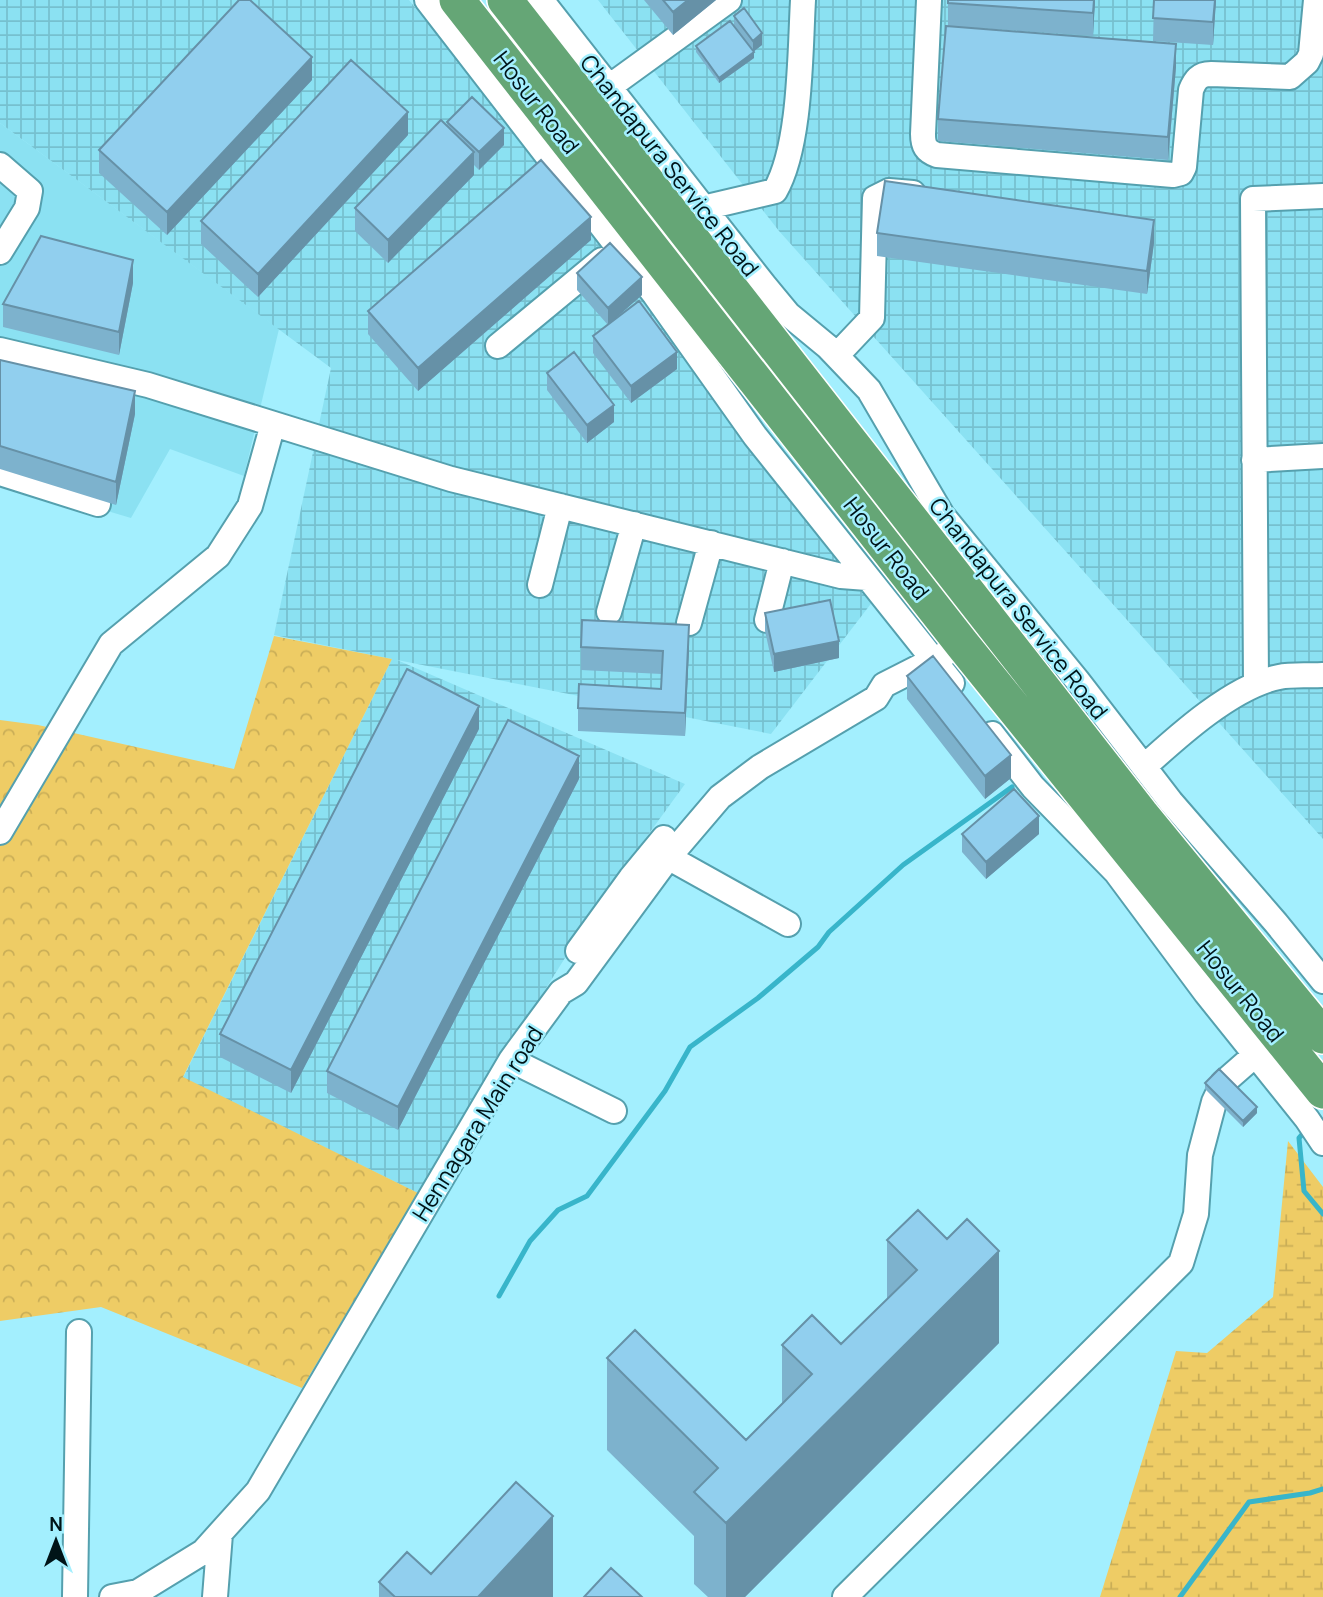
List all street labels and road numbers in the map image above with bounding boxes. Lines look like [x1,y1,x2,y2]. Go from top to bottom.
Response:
street label: Hosur Road [487,44,587,160]
street label: Chandapura Service Road [573,47,767,283]
street label: Hosur Road [837,490,937,606]
street label: Chandapura Service Road [922,490,1116,726]
street label: Hosur Road [1190,933,1292,1049]
street label: Hennagara Main road [404,1019,550,1227]

